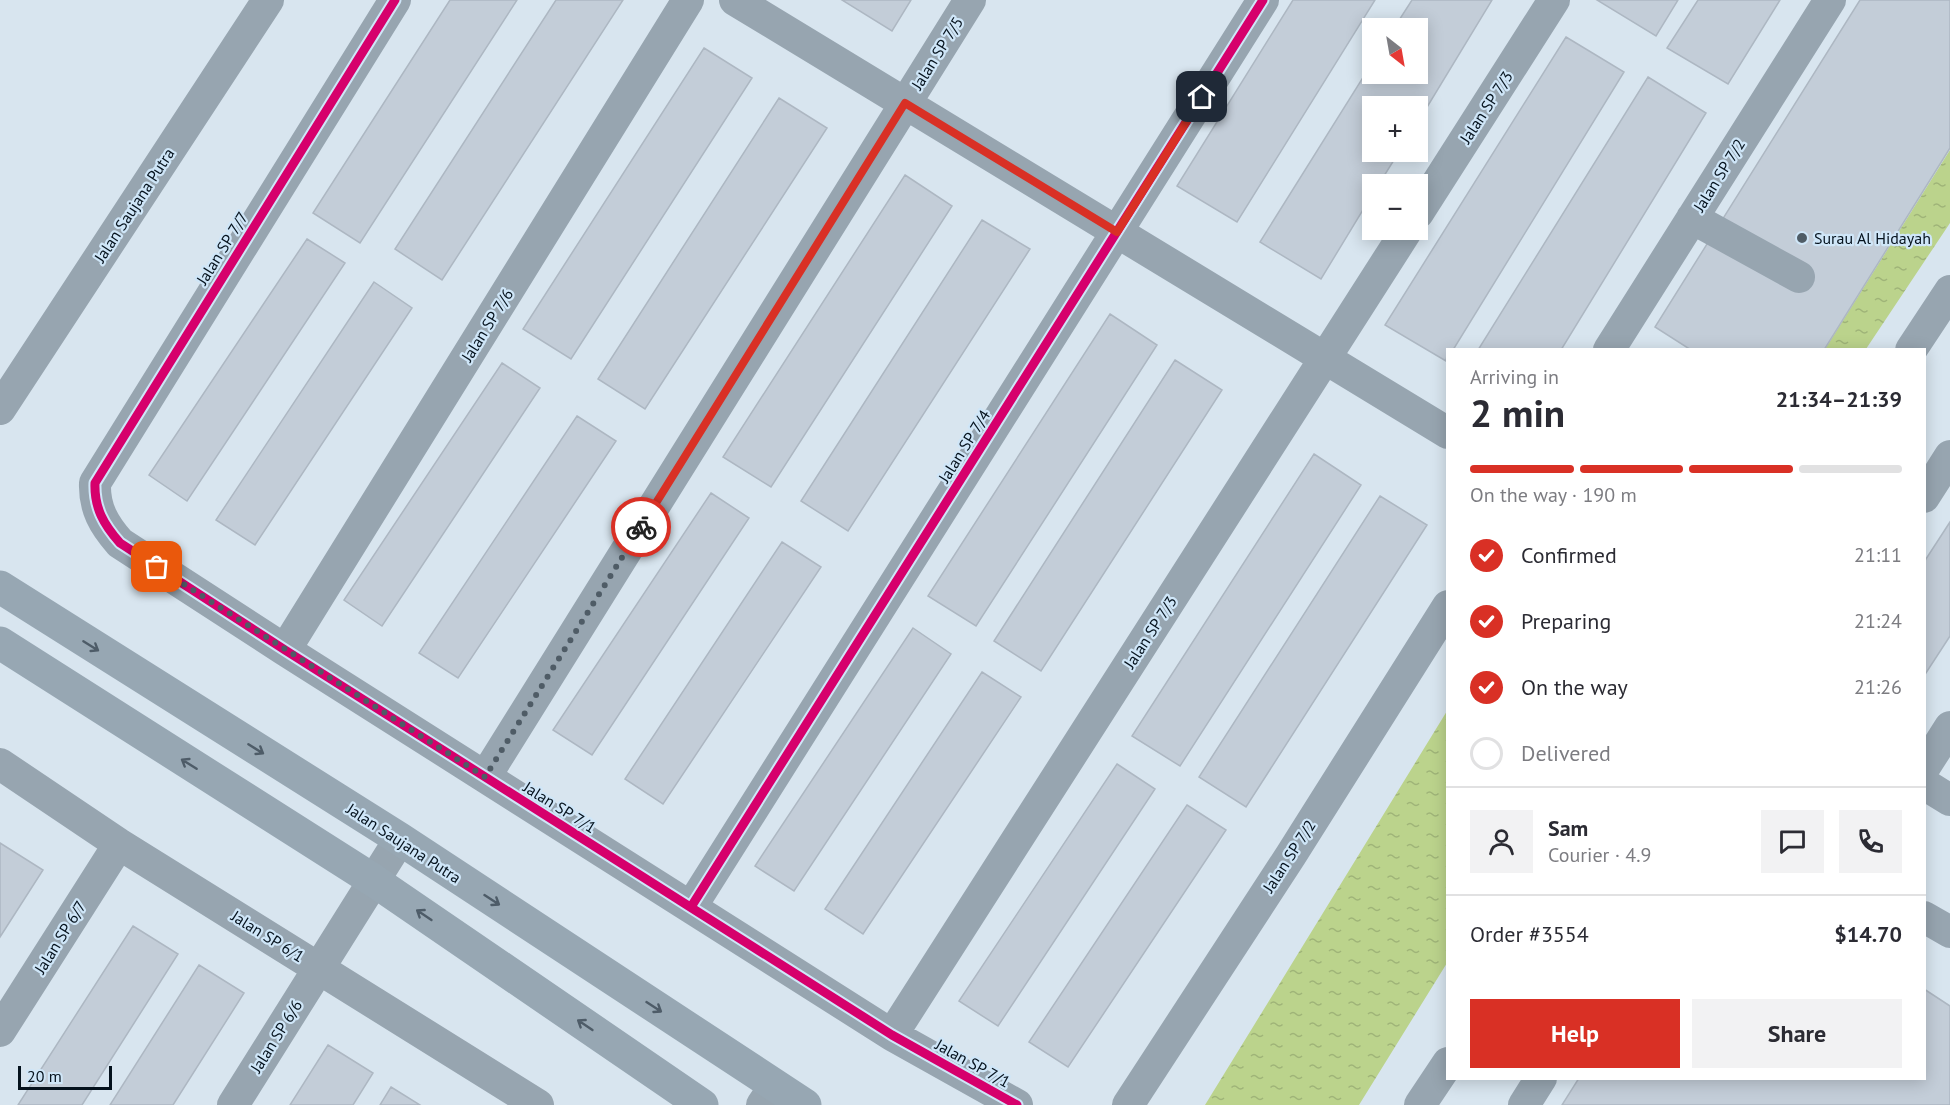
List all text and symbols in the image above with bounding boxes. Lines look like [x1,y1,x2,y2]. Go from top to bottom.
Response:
street label: Jalan SP 7/5 [906,13,967,94]
north arrow [1362,18,1428,84]
map controls [1362,18,1428,240]
street label: Jalan SP 7/3 [1455,67,1517,148]
pin [1176,71,1227,122]
icon: home [1185,80,1218,113]
button: + [1362,96,1428,162]
street label: Jalan SP 7/2 [1688,135,1749,216]
street label: Jalan Saujana Putra [89,144,178,267]
button: − [1362,174,1428,240]
street label: Jalan SP 7/7 [191,208,252,289]
place label: Surau Al Hidayah [1814,228,1931,248]
marker: Surau Al Hidayah [1795,231,1809,245]
street label: Jalan SP 7/6 [456,285,517,366]
text: Arriving in [1470,364,1559,390]
text: 21:34–21:39 [1776,385,1902,413]
text: 2 min [1470,387,1565,438]
street label: Jalan SP 7/4 [933,406,994,487]
text: On the way · 190 m [1470,482,1637,508]
courier [611,497,671,557]
icon: bike [625,511,658,544]
icon: check [1470,539,1503,572]
pin [131,541,182,592]
text: Confirmed [1521,541,1617,569]
text: 21:11 [1854,542,1902,568]
icon: bag [140,550,173,583]
street label: Jalan SP 7/3 [1119,592,1181,673]
icon: check [1470,605,1503,638]
text: Preparing [1521,607,1611,635]
text: 21:24 [1854,608,1902,634]
one-way arrow [82,641,99,653]
icon: check [1470,671,1503,704]
text: On the way [1521,673,1628,701]
text: 21:26 [1854,674,1902,700]
text: Delivered [1521,739,1611,767]
one-way arrow [247,744,264,756]
one-way arrow [181,757,198,769]
street label: Jalan SP 7/1 [519,776,600,837]
street label: Jalan Saujana Putra [342,798,465,887]
button: person [1470,810,1533,873]
button: chat [1761,810,1824,873]
button: phone [1839,810,1902,873]
text: Sam [1548,814,1588,842]
street label: Jalan SP 7/2 [1258,816,1320,897]
text: Courier · 4.9 [1548,842,1651,868]
one-way arrow [483,893,500,906]
street label: Jalan SP 6/7 [29,897,90,978]
street label: Jalan SP 6/1 [227,905,308,966]
one-way arrow [416,909,432,921]
text: Order #3554 [1470,920,1589,948]
text: $14.70 [1834,920,1902,948]
street label: Jalan SP 6/6 [245,996,306,1077]
button: Help [1470,999,1680,1068]
button: Share [1692,999,1902,1068]
one-way arrow [646,1001,662,1013]
one-way arrow [577,1019,593,1031]
street label: Jalan SP 7/1 [931,1034,1014,1092]
scale bar [18,1063,112,1090]
text: 20 m [27,1066,62,1086]

